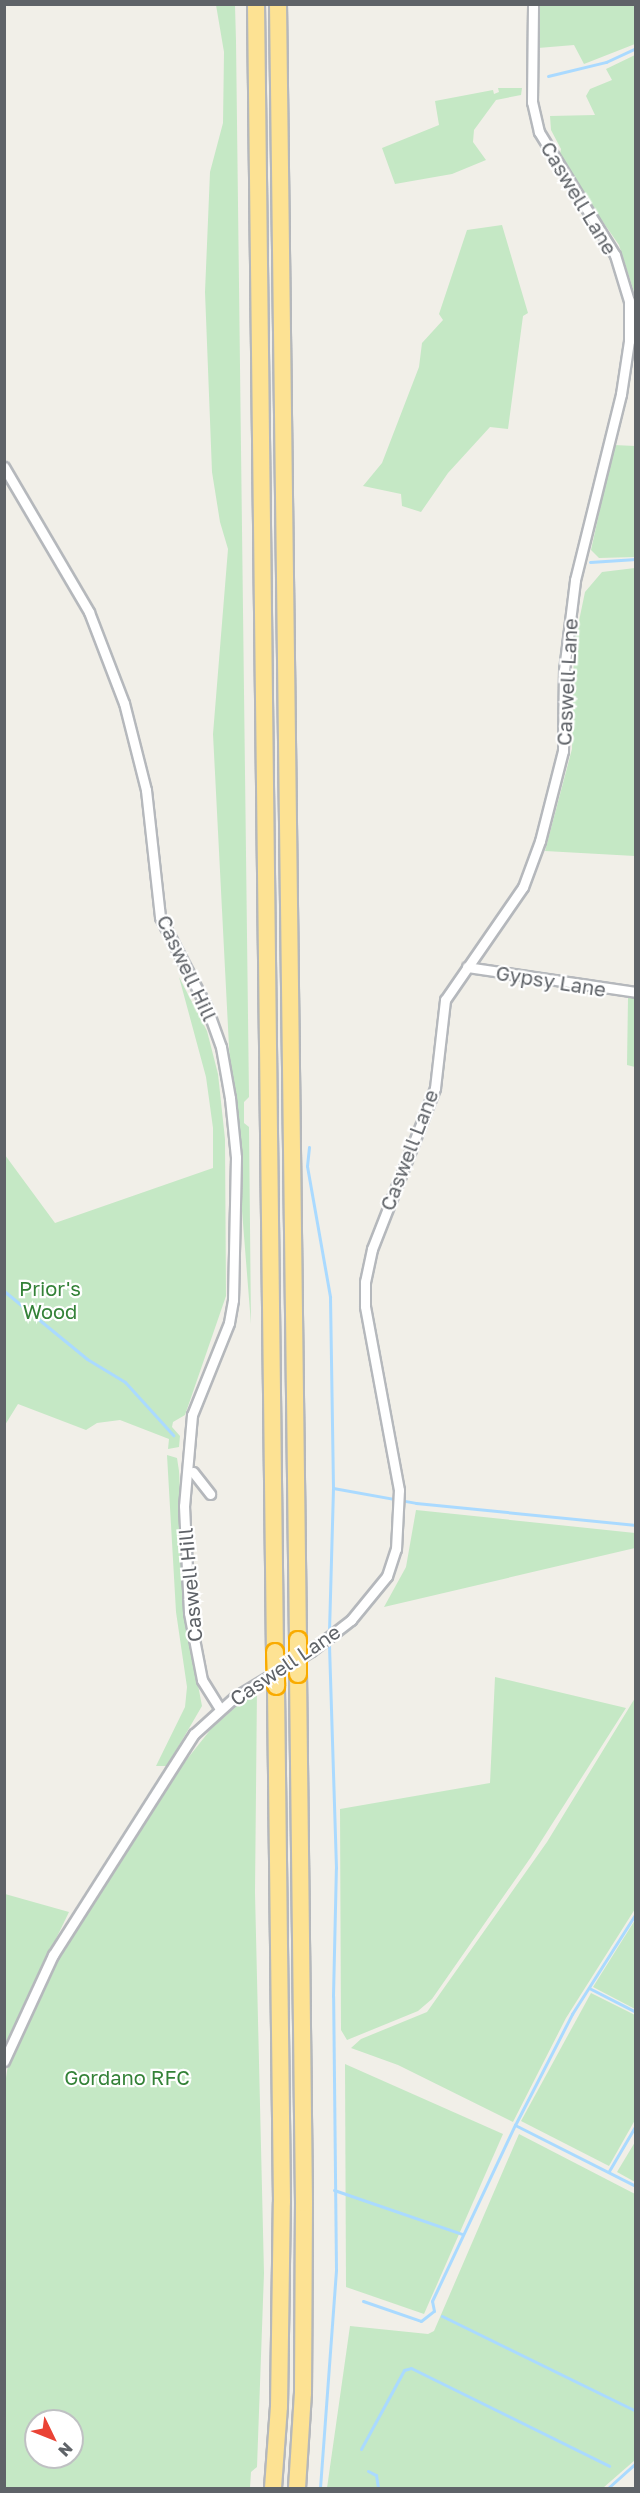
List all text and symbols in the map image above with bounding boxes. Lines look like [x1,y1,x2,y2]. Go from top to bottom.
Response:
street label: Caswell Lane [536,137,622,259]
street label: Caswell Lane [552,618,582,746]
street label: Caswell Hill [152,911,222,1025]
street label: Gypsy Lane [494,960,608,1002]
street label: Caswell Lane [375,1086,443,1214]
park label: Prior's Wood [19,1276,81,1323]
street label: Caswell Hill [173,1527,207,1643]
street label: Caswell Lane [225,1619,345,1711]
park label: Gordano RFC [64,2065,190,2089]
north arrow [24,2409,84,2469]
text: N [54,2439,77,2461]

